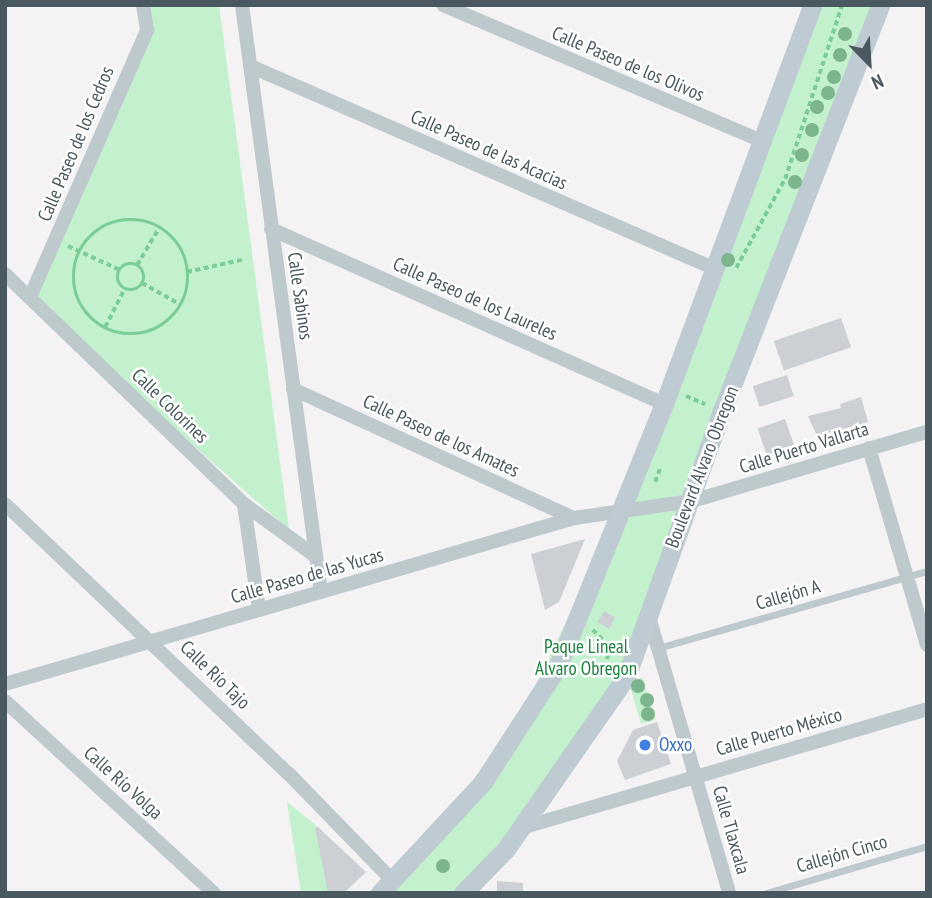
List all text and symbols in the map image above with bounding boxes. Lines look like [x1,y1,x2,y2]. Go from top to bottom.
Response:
street label: Calle Paseo de los Olivos [549,22,707,106]
north arrow [834,28,904,98]
street label: Calle Paseo de los Cedros [33,63,119,225]
text: N [868,69,887,95]
street label: Calle Paseo de las Acacias [407,105,571,195]
street label: Calle Sabinos [283,251,317,341]
street label: Calle Paseo de los Laureles [389,253,561,345]
street label: Calle Colorines [127,364,213,448]
street label: Boulevard Alvaro Obregon [661,383,743,551]
street label: Calle Paseo de los Amates [359,390,523,482]
street label: Calle Puerto Vallarta [736,417,872,479]
street label: Calle Paseo de las Yucas [228,543,386,609]
street label: Callejón A [753,575,823,615]
street label: Calle Río Tajo [175,636,255,714]
park label: Paque Lineal Alvaro Obregon [535,636,637,680]
street label: Calle Puerto México [713,703,845,761]
place label: Oxxo [659,734,692,756]
marker: Oxxo [637,737,653,753]
street label: Calle Río Volga [79,742,167,824]
street label: Calle Tlaxcala [707,783,755,877]
street label: Callejón Cinco [794,830,890,878]

